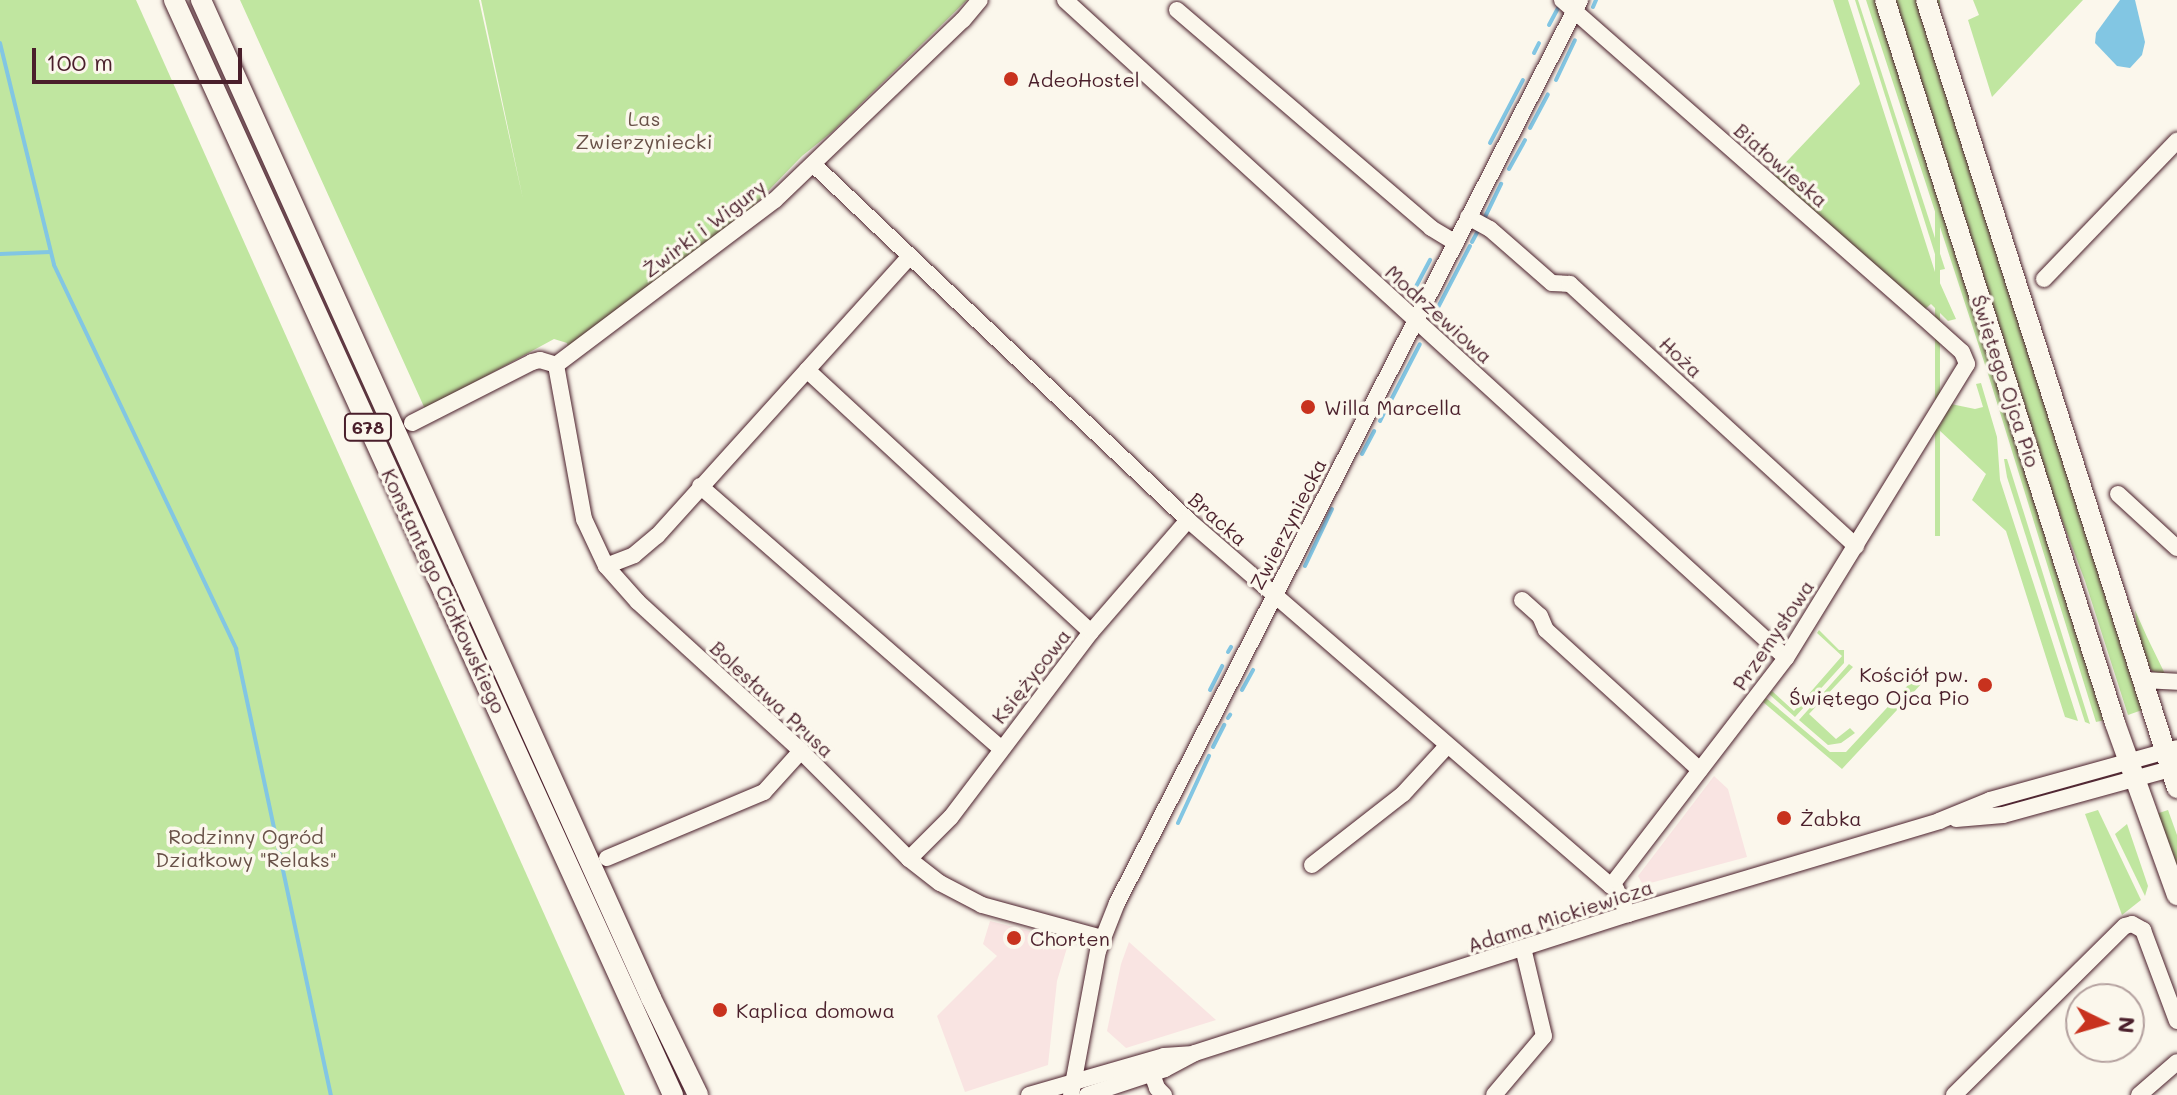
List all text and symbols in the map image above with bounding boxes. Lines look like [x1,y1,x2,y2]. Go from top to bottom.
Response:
scale bar [36,32,246,82]
text: 100 m [46,46,113,77]
place label: AdeoHostel [1027,67,1140,91]
marker: AdeoHostel [1002,70,1020,88]
park label: Las Zwierzyniecki [575,107,713,154]
street label: Białowieska [1729,118,1833,212]
street label: Żwirki i Wigury [638,174,770,282]
street label: Modrzewiowa [1381,260,1497,368]
street label: Świętego Ojca Pio [1967,292,2045,470]
street label: Hoża [1655,331,1707,383]
place label: Willa Marcella [1324,395,1462,419]
marker: Willa Marcella [1299,398,1317,416]
road number: 678 [342,413,394,441]
street label: Zwierzyniecka [1245,455,1331,593]
street label: Konstantego Ciołkowskiego [377,465,511,717]
street label: Bracka [1184,487,1252,551]
street label: Przemysłowa [1727,575,1819,695]
street label: Księżycowa [987,624,1075,728]
street label: Bolesława Prusa [705,636,839,762]
place label: Kościół pw. Świętego Ojca Pio [1789,662,1969,709]
marker: Kościół pw. Świętego Ojca Pio [1976,676,1994,694]
place label: Żabka [1800,806,1862,830]
marker: Żabka [1775,809,1793,827]
park label: Rodzinny Ogród Działkowy "Relaks" [155,825,337,872]
street label: Adama Mickiewicza [1464,875,1656,957]
place label: Chorten [1030,926,1110,950]
marker: Chorten [1005,929,1023,947]
north arrow [2065,983,2145,1063]
place label: Kaplica domowa [736,998,895,1022]
marker: Kaplica domowa [711,1001,729,1019]
text: N [2112,1015,2143,1035]

